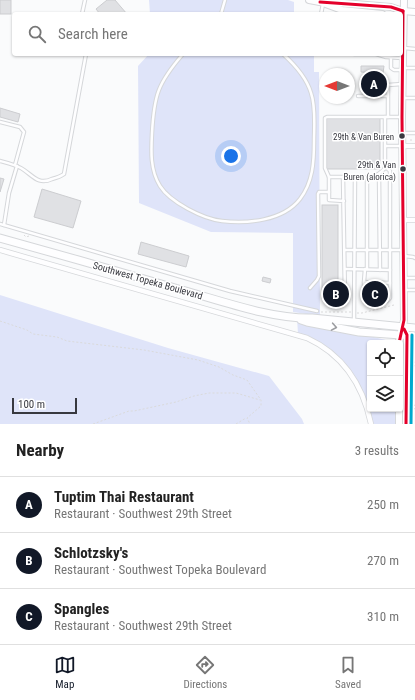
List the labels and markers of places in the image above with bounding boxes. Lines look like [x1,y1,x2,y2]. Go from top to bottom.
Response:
pin: A [361,69,387,99]
marker: 29th & Van Buren [397,131,407,141]
place label: 29th & Van Buren [333,132,394,142]
place label: 29th & Van Buren (alorica) [344,160,396,183]
marker: 29th & Van Buren (alorica) [398,164,408,174]
pin: B [323,279,349,309]
pin: C [362,279,388,309]

